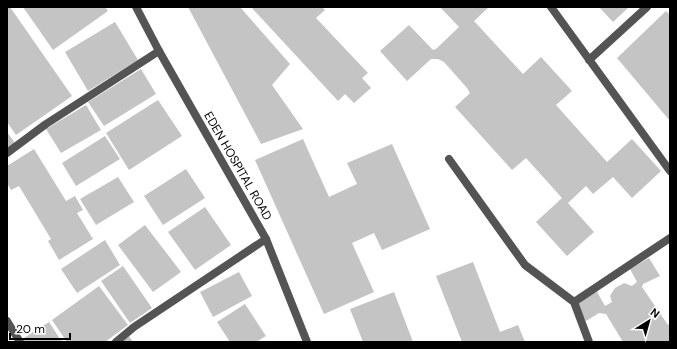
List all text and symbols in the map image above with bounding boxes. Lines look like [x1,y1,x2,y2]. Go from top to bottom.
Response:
street label: EDEN HOSPITAL ROAD [200,109,276,223]
north arrow [629,301,669,341]
text: N [648,305,662,321]
scale bar [10,315,70,341]
text: 20 m [16,321,45,337]

